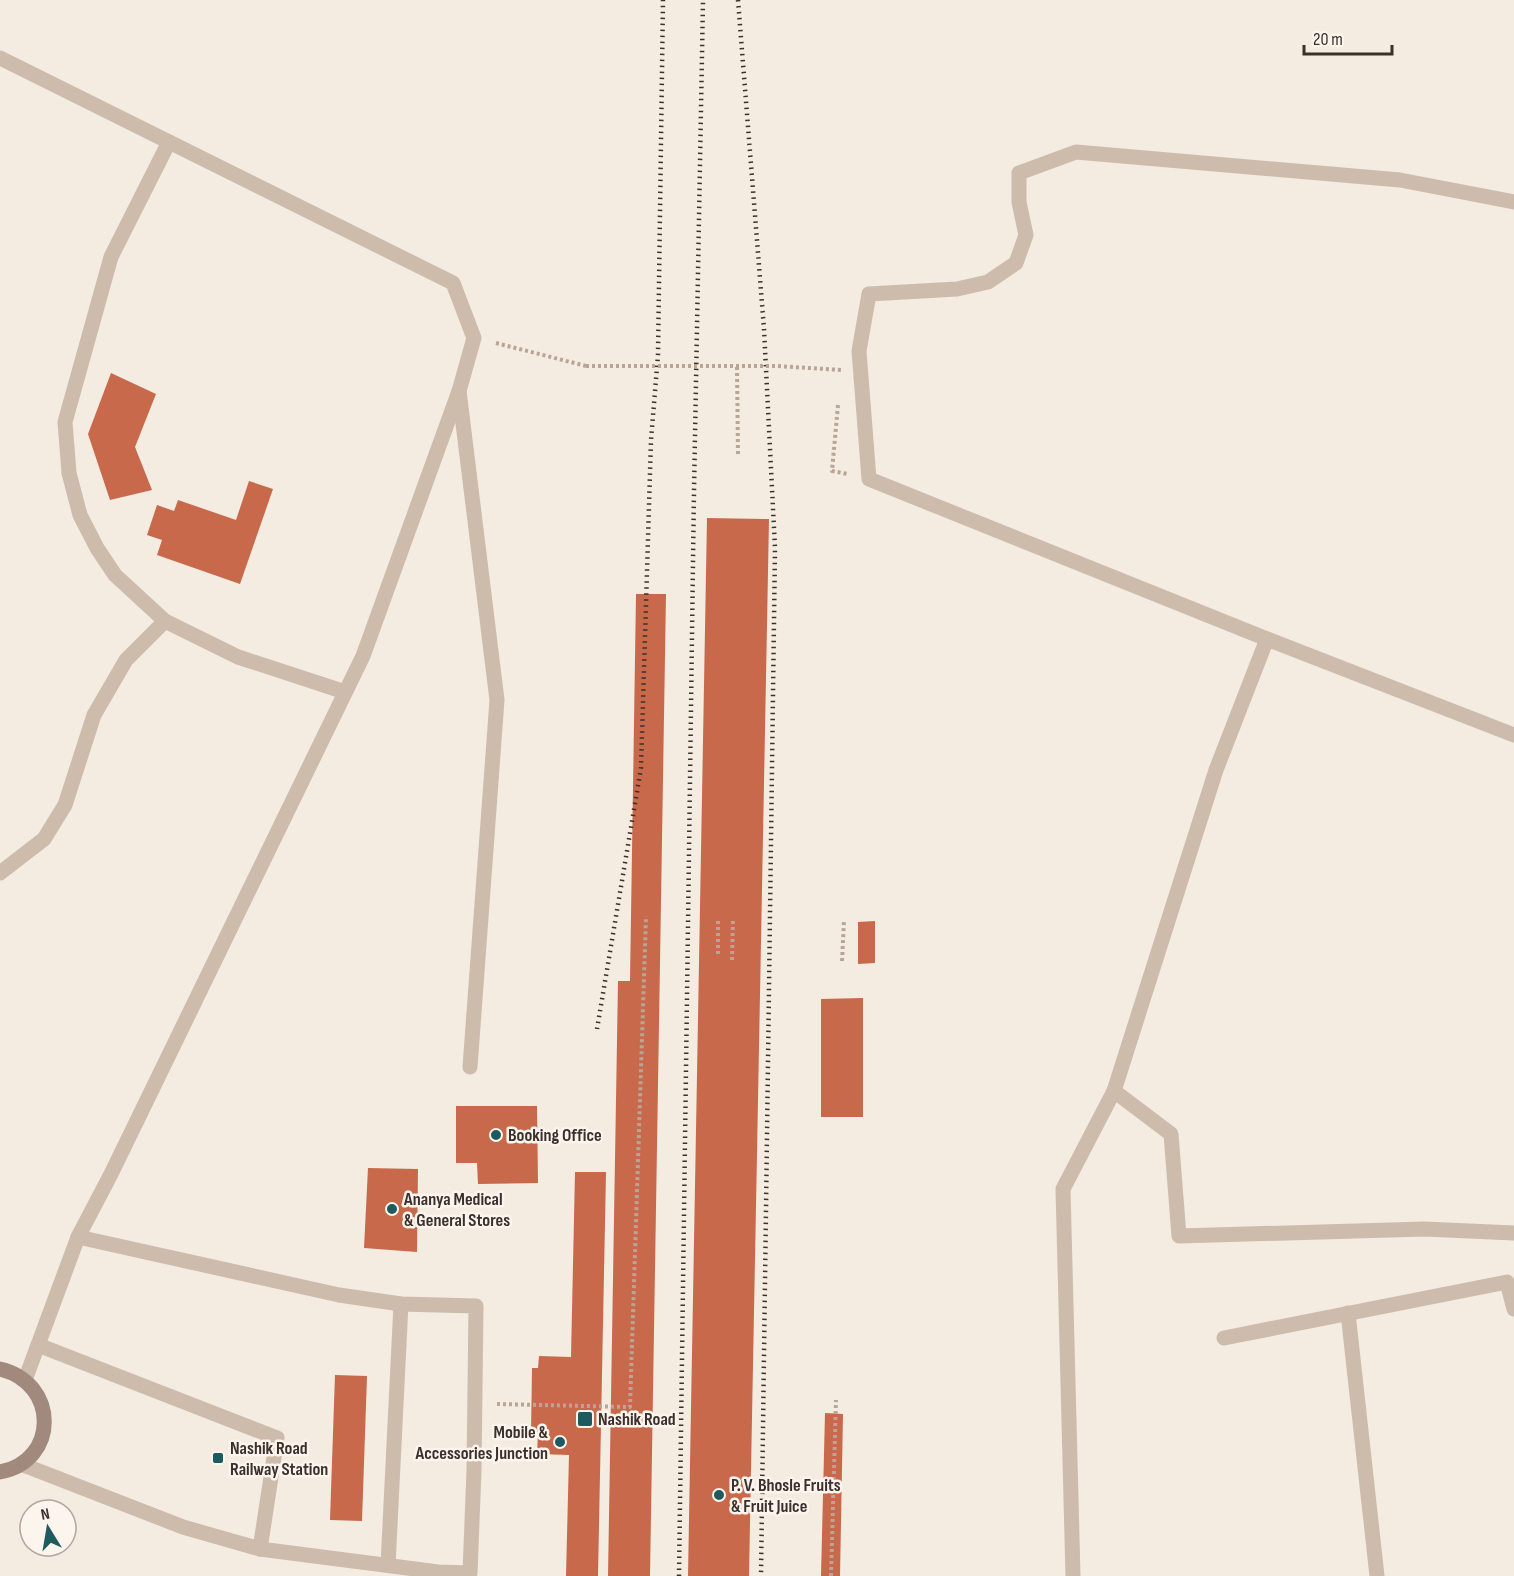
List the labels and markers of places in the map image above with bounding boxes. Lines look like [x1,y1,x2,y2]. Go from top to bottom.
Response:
place label: Booking Office [508,1125,602,1146]
marker: Booking Office [489,1128,503,1142]
place label: Ananya Medical & General Stores [403,1189,510,1231]
marker: Ananya Medical & General Stores [385,1202,399,1216]
place label: Nashik Road [598,1409,676,1430]
marker: Nashik Road [576,1410,594,1428]
place label: Mobile & Accessories Junction [414,1422,548,1464]
marker: Mobile & Accessories Junction [553,1435,567,1449]
place label: Nashik Road Railway Station [230,1438,328,1480]
marker: Nashik Road Railway Station [211,1451,225,1465]
place label: P. V. Bhosle Fruits & Fruit Juice [731,1475,841,1517]
marker: P. V. Bhosle Fruits & Fruit Juice [712,1488,726,1502]

